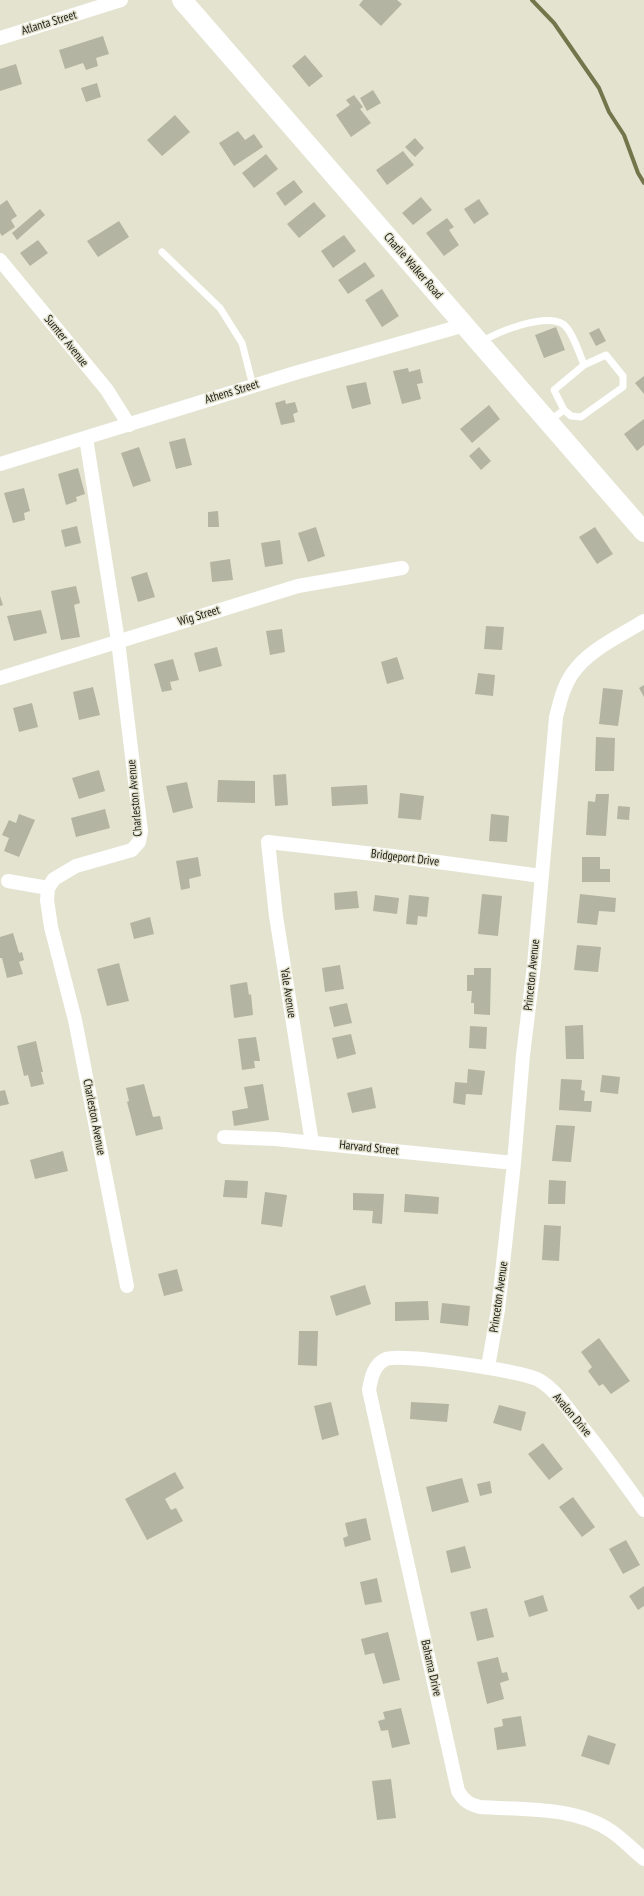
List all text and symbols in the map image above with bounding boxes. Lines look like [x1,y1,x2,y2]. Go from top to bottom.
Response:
street label: Atlanta Street [20,8,78,38]
street label: Charlie Walker Road [380,230,446,302]
street label: Sumter Avenue [41,312,91,370]
street label: Athens Street [203,377,261,407]
street label: Wig Street [176,603,222,629]
street label: Charleston Avenue [124,759,146,837]
street label: Bridgeport Drive [370,847,440,869]
street label: Princeton Avenue [521,939,543,1011]
street label: Yale Avenue [277,967,299,1019]
street label: Charleston Avenue [80,1078,108,1156]
street label: Harvard Street [338,1138,400,1158]
street label: Princeton Avenue [487,1260,511,1334]
street label: Avalon Drive [550,1390,594,1440]
street label: Bahama Drive [418,1638,444,1698]

